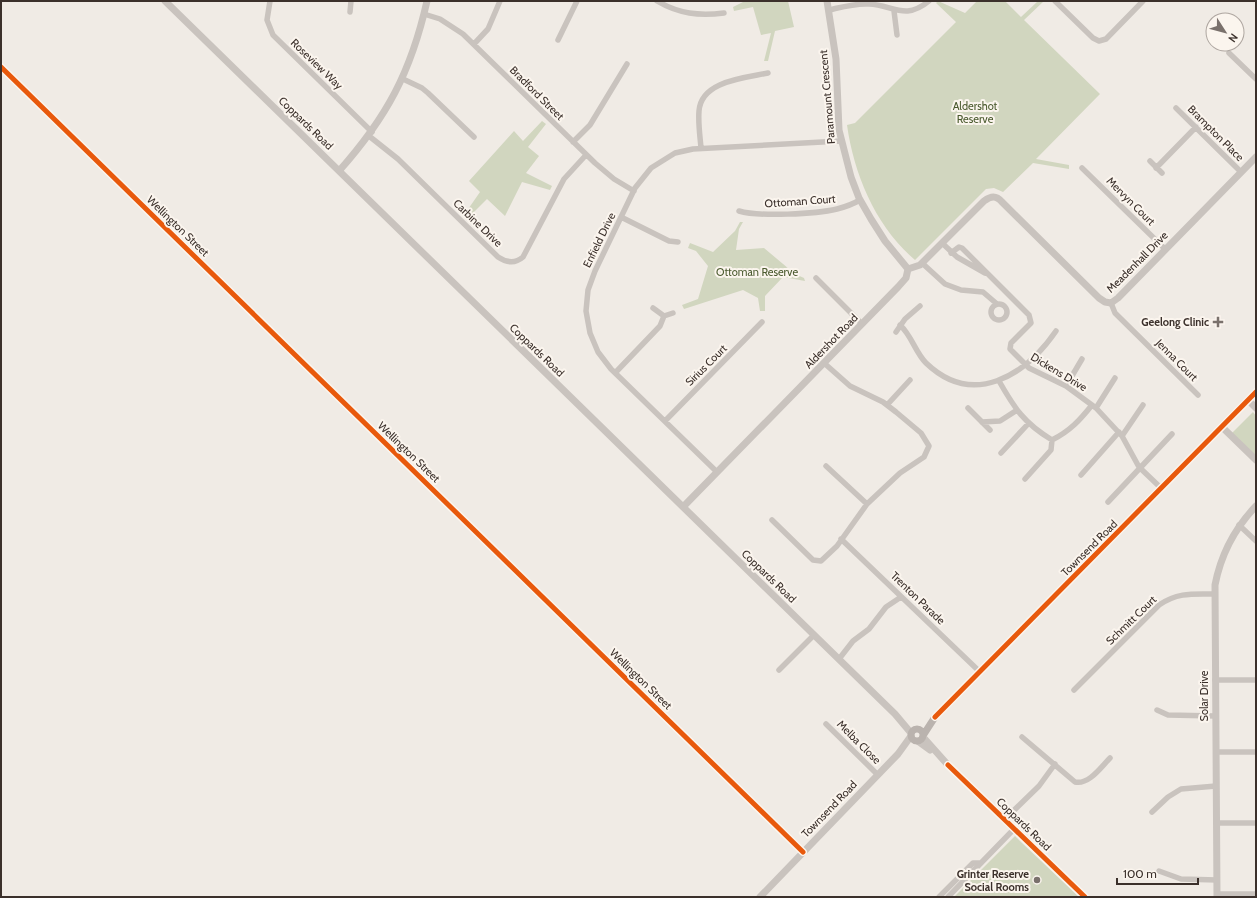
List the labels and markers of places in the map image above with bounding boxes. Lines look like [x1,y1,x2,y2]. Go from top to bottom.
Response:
place label: Geelong Clinic [1141,315,1209,329]
marker: Geelong Clinic [1212,316,1224,328]
place label: Grinter Reserve Social Rooms [957,867,1029,894]
marker: Grinter Reserve Social Rooms [1032,875,1042,885]

